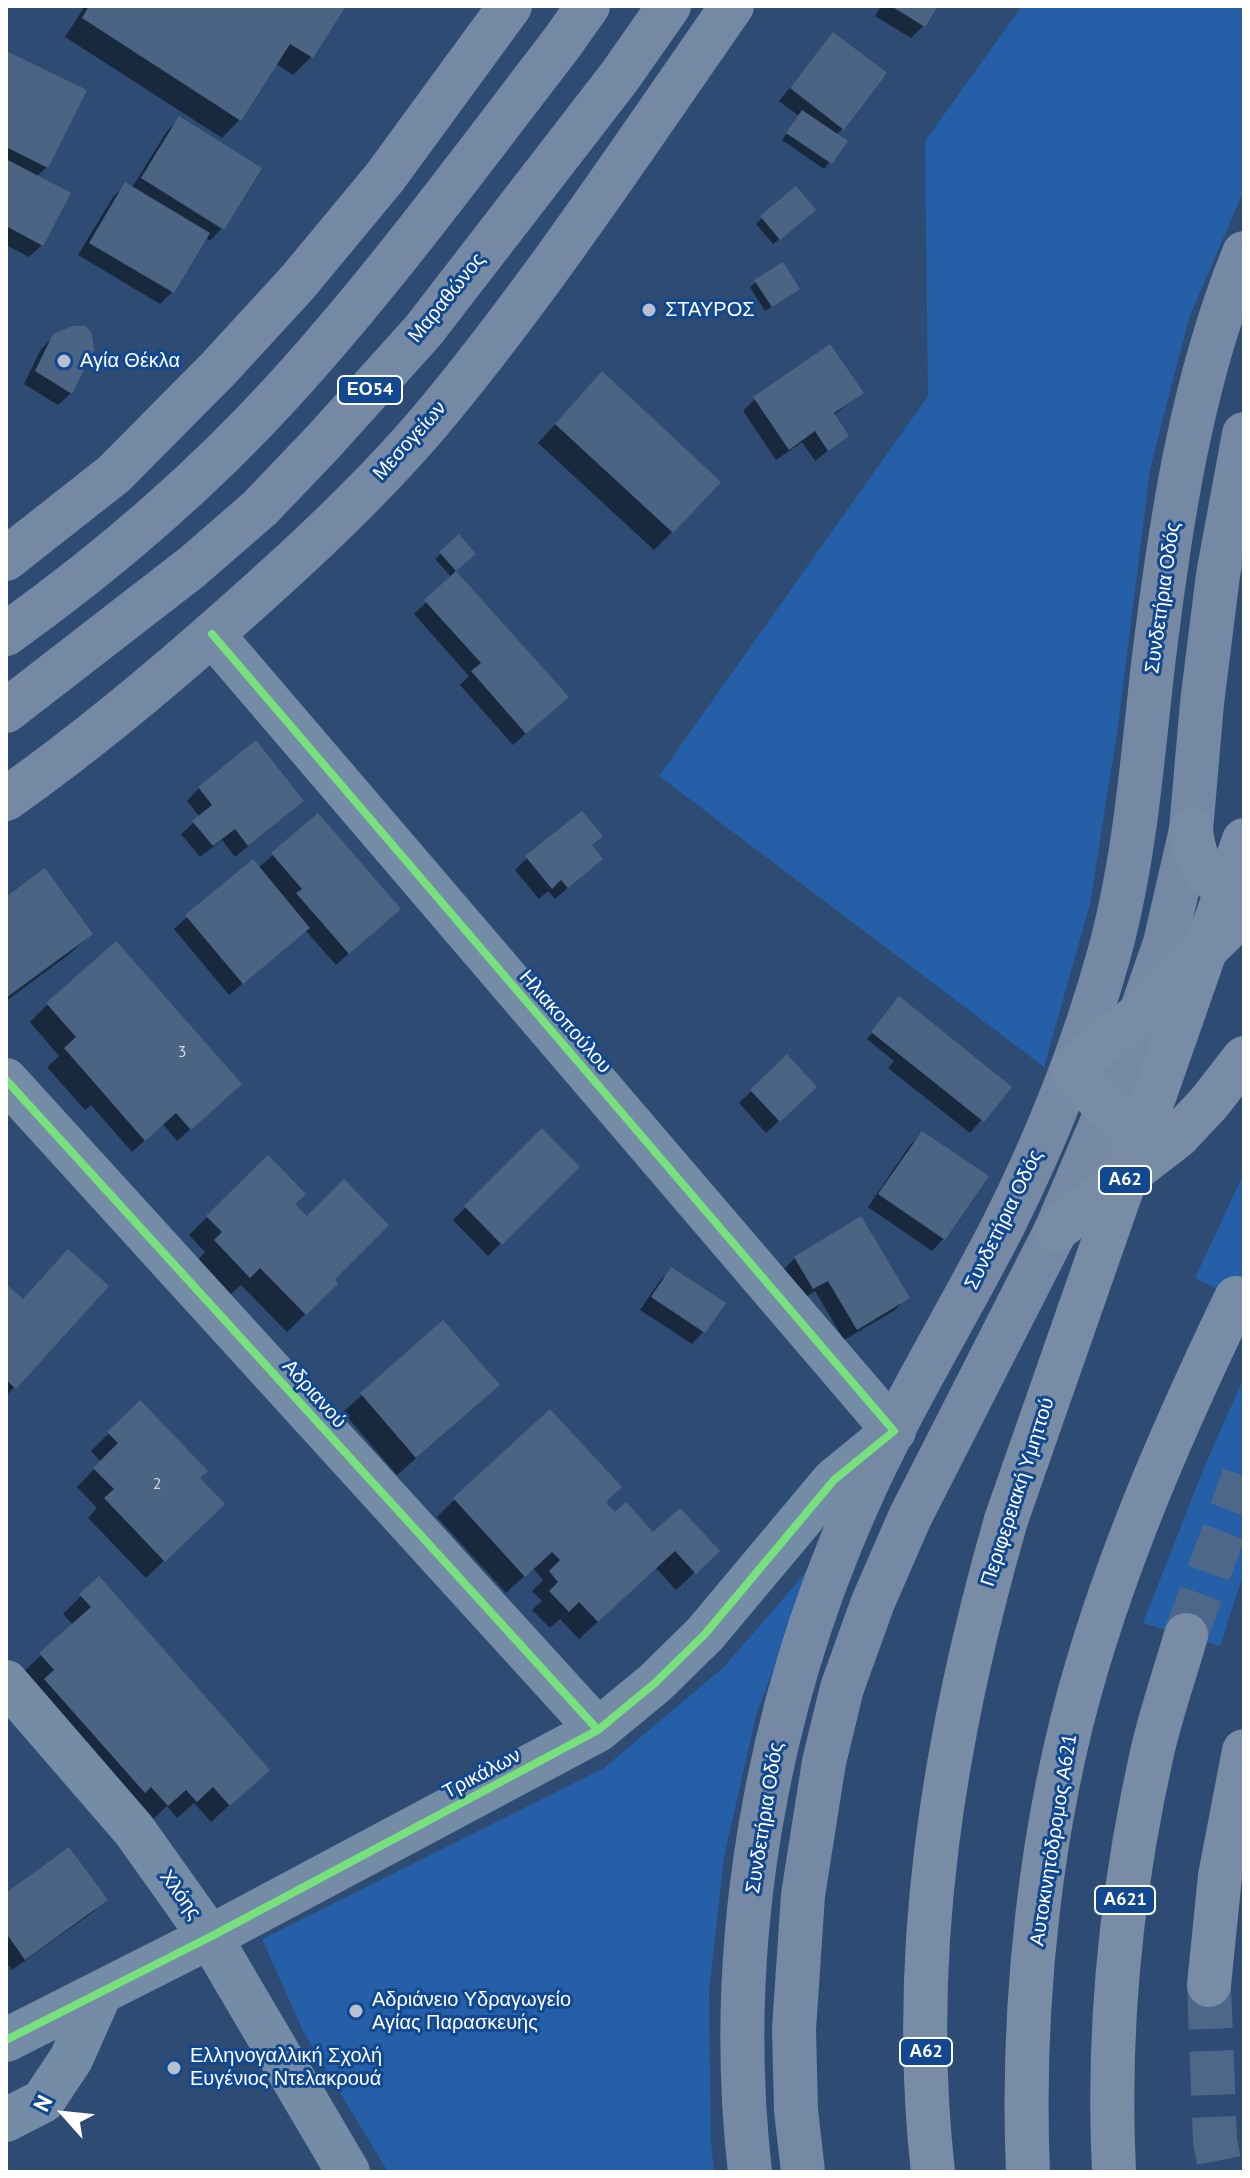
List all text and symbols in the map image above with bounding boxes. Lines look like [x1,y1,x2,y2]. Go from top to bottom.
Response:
street label: Μαραθώνος [403,248,491,348]
place label: ΣΤΑΥΡΟΣ [665,298,755,322]
marker: ΣΤΑΥΡΟΣ [640,301,658,319]
place label: Αγία Θέκλα [80,349,180,373]
marker: Αγία Θέκλα [55,352,73,370]
road number: ΕΟ54 [338,376,402,404]
street label: Μεσογείων [368,397,452,485]
street label: Συνδετήρια Οδός [1141,521,1185,675]
street label: Ηλιακοπούλου [514,966,616,1078]
house number: 3 [178,1042,186,1062]
street label: Συνδετήρια Οδός [960,1146,1048,1294]
road number: Α62 [1099,1166,1151,1194]
street label: Αδριανού [277,1355,351,1433]
street label: Περιφερειακή Υμηττού [976,1395,1060,1589]
house number: 2 [153,1474,161,1494]
street label: Αυτοκινητόδρομος Α621 [1025,1732,1083,1948]
street label: Συνδετήρια Οδός [741,1741,789,1895]
street label: Τρικάλων [439,1744,525,1804]
street label: Χλόης [154,1866,206,1924]
road number: Α621 [1095,1886,1155,1914]
place label: Αδριάνειο Υδραγωγείο Αγίας Παρασκευής [372,1988,571,2035]
marker: Αδριάνειο Υδραγωγείο Αγίας Παρασκευής [347,2002,365,2020]
road number: Α62 [900,2038,952,2066]
place label: Ελληνογαλλική Σχολή Ευγένιος Ντελακρουά [190,2044,382,2091]
marker: Ελληνογαλλική Σχολή Ευγένιος Ντελακρουά [165,2059,183,2077]
north arrow [24,2074,104,2154]
text: N [27,2090,58,2116]

